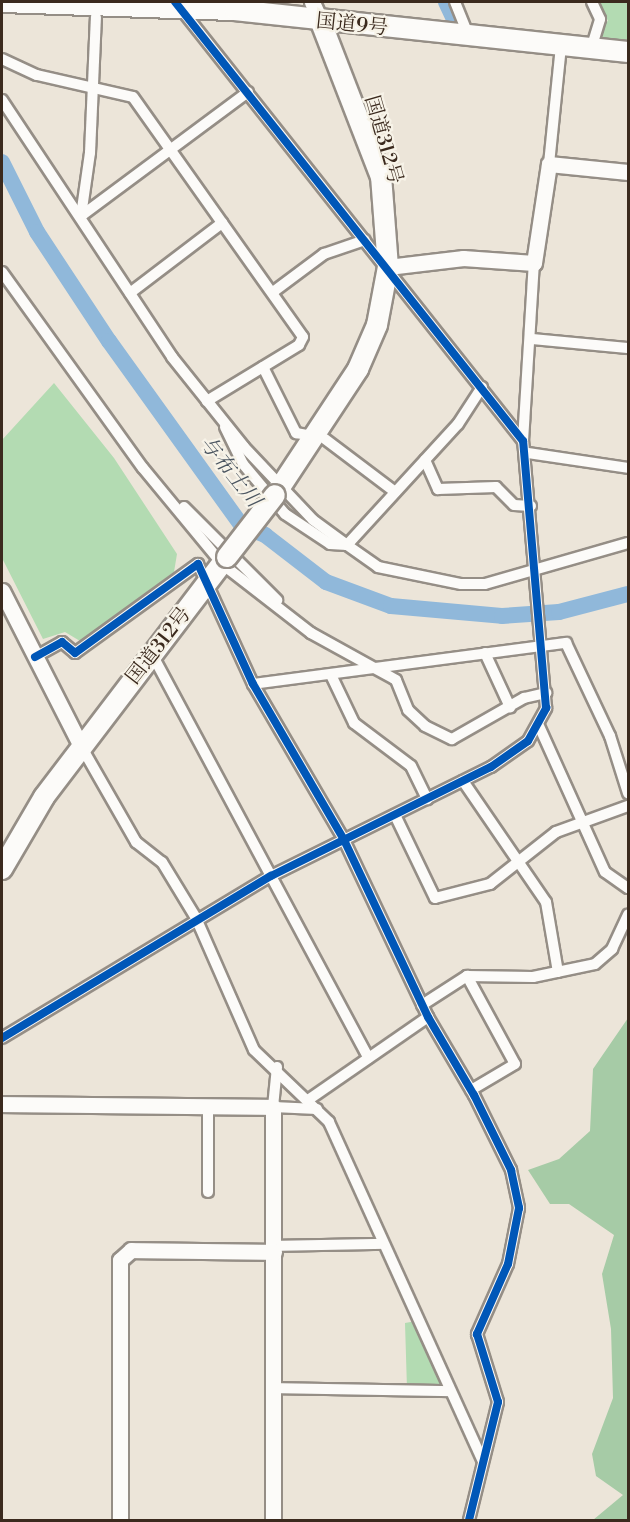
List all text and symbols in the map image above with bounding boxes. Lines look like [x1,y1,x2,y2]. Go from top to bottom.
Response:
street label: 国道9号 [315,9,389,41]
street label: 国道312号 [359,93,407,187]
water label: 与布土川 [194,431,266,513]
street label: 国道312号 [122,603,196,689]

